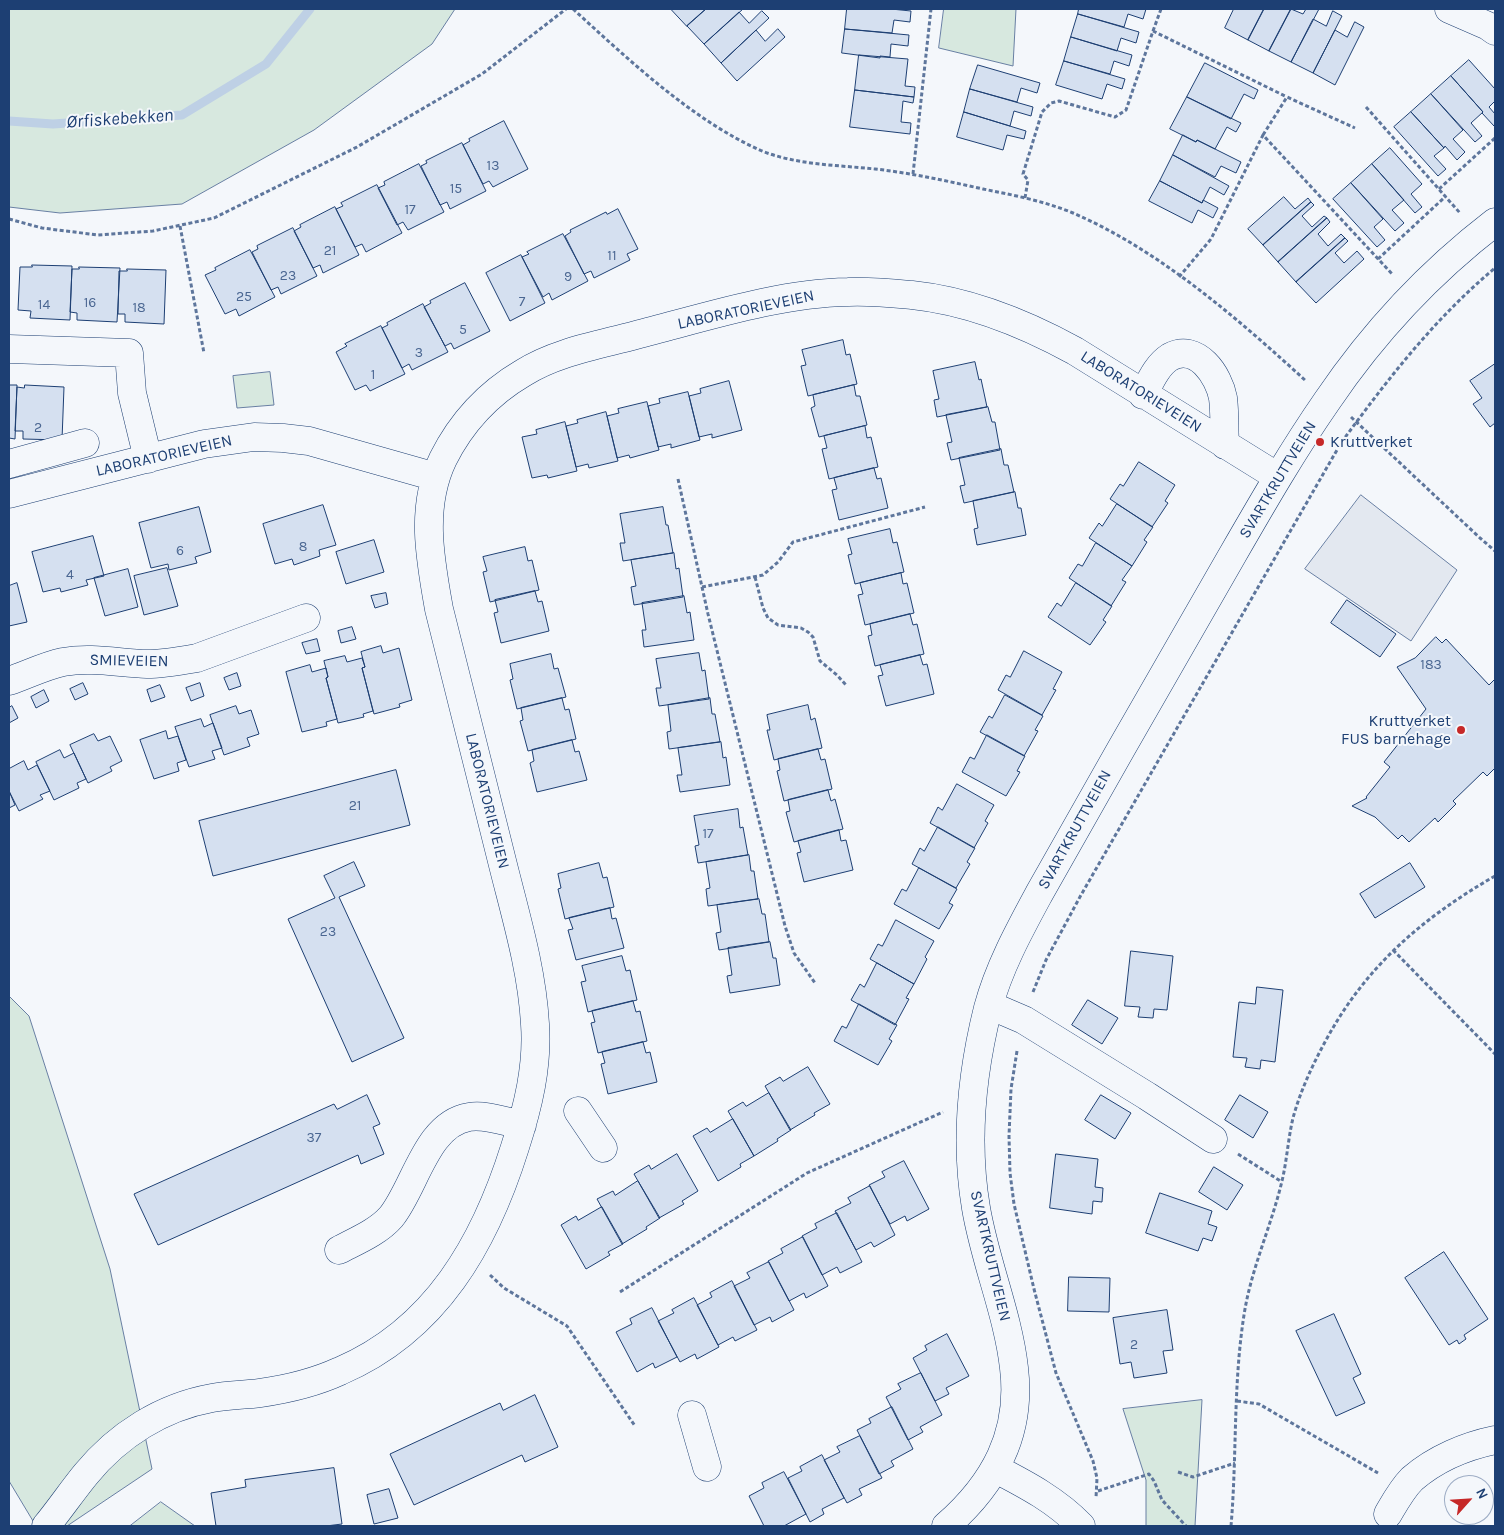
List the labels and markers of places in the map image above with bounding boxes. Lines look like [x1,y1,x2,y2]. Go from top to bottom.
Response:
place label: Kruttverket [1330,432,1413,452]
marker: Kruttverket [1314,436,1326,448]
place label: Kruttverket FUS barnehage [1341,711,1451,749]
marker: Kruttverket FUS barnehage [1455,724,1467,736]

